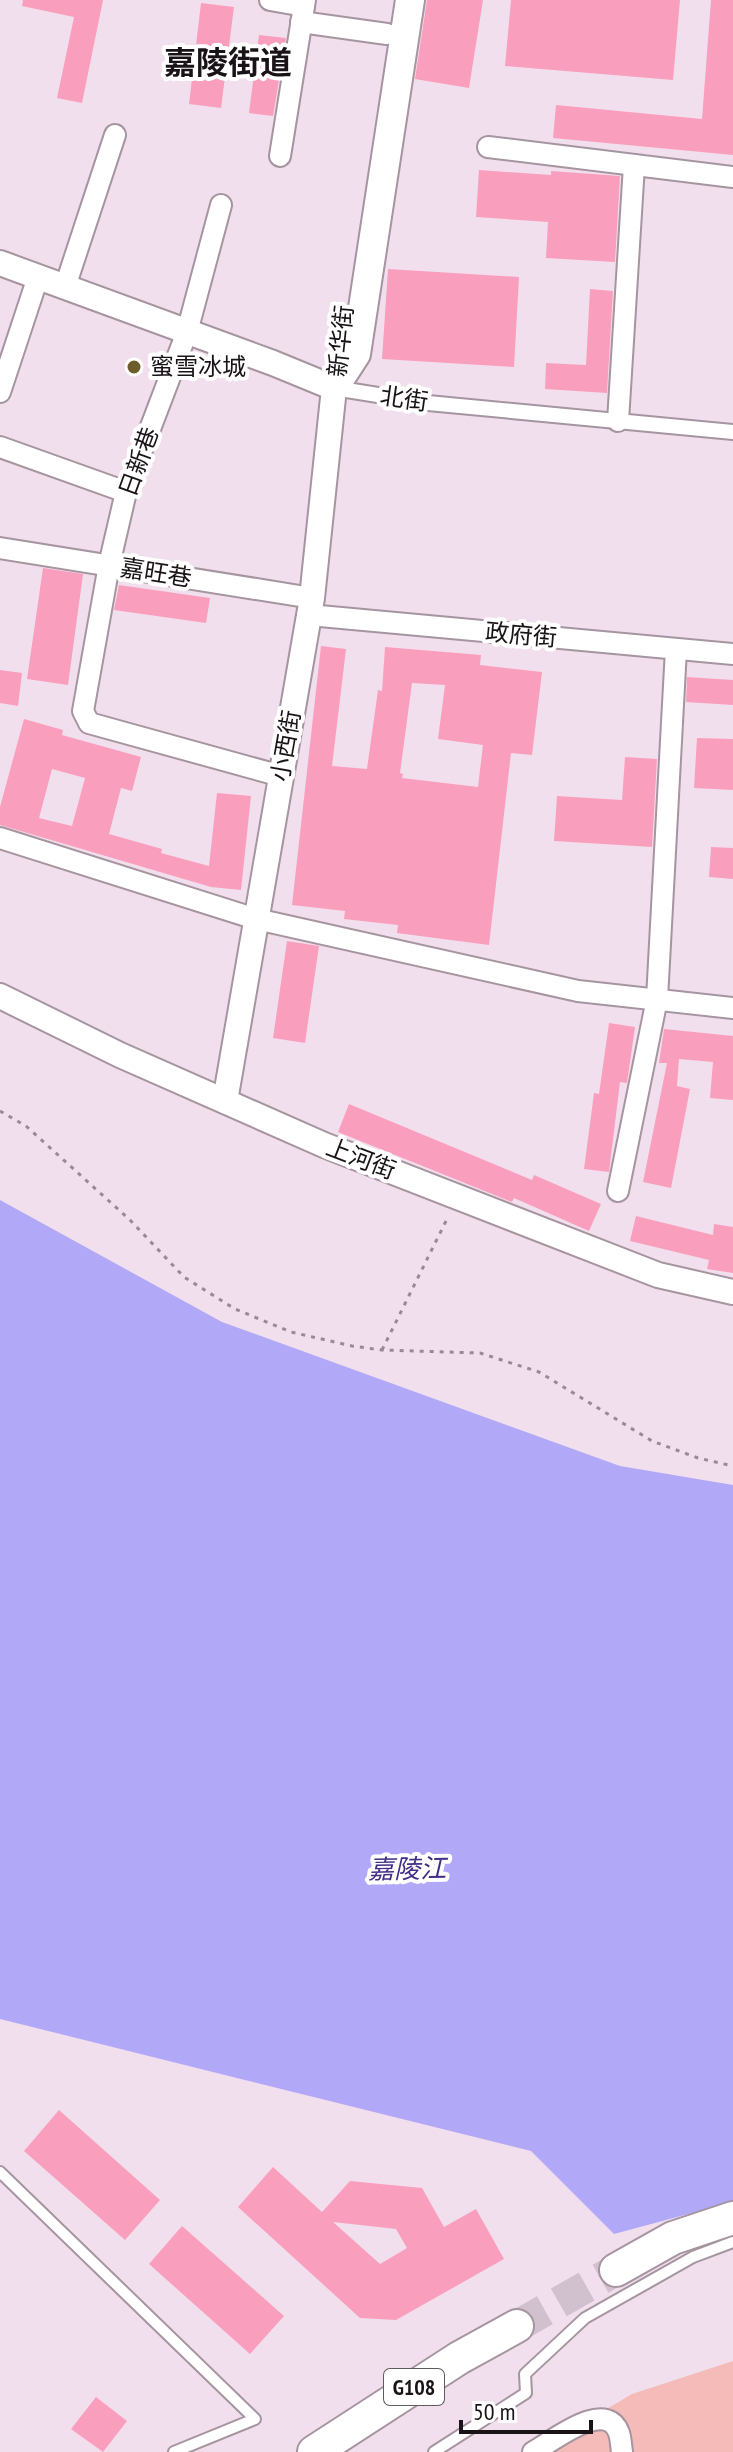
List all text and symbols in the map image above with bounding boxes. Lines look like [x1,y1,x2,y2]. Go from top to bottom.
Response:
district label: 嘉陵街道 [164,41,292,83]
street label: 新华街 [321,304,360,378]
place label: 蜜雪冰城 [150,351,246,382]
marker: 蜜雪冰城 [125,358,143,376]
street label: 北街 [378,380,430,417]
street label: 日新巷 [112,423,165,501]
street label: 嘉旺巷 [118,552,194,593]
street label: 政府街 [484,616,558,653]
street label: 小西街 [264,708,307,784]
street label: 上河街 [322,1131,400,1186]
water label: 嘉陵江 [368,1851,449,1886]
road number: G108 [384,2369,444,2405]
scale bar [461,2384,591,2434]
text: 50 m [473,2396,515,2427]

